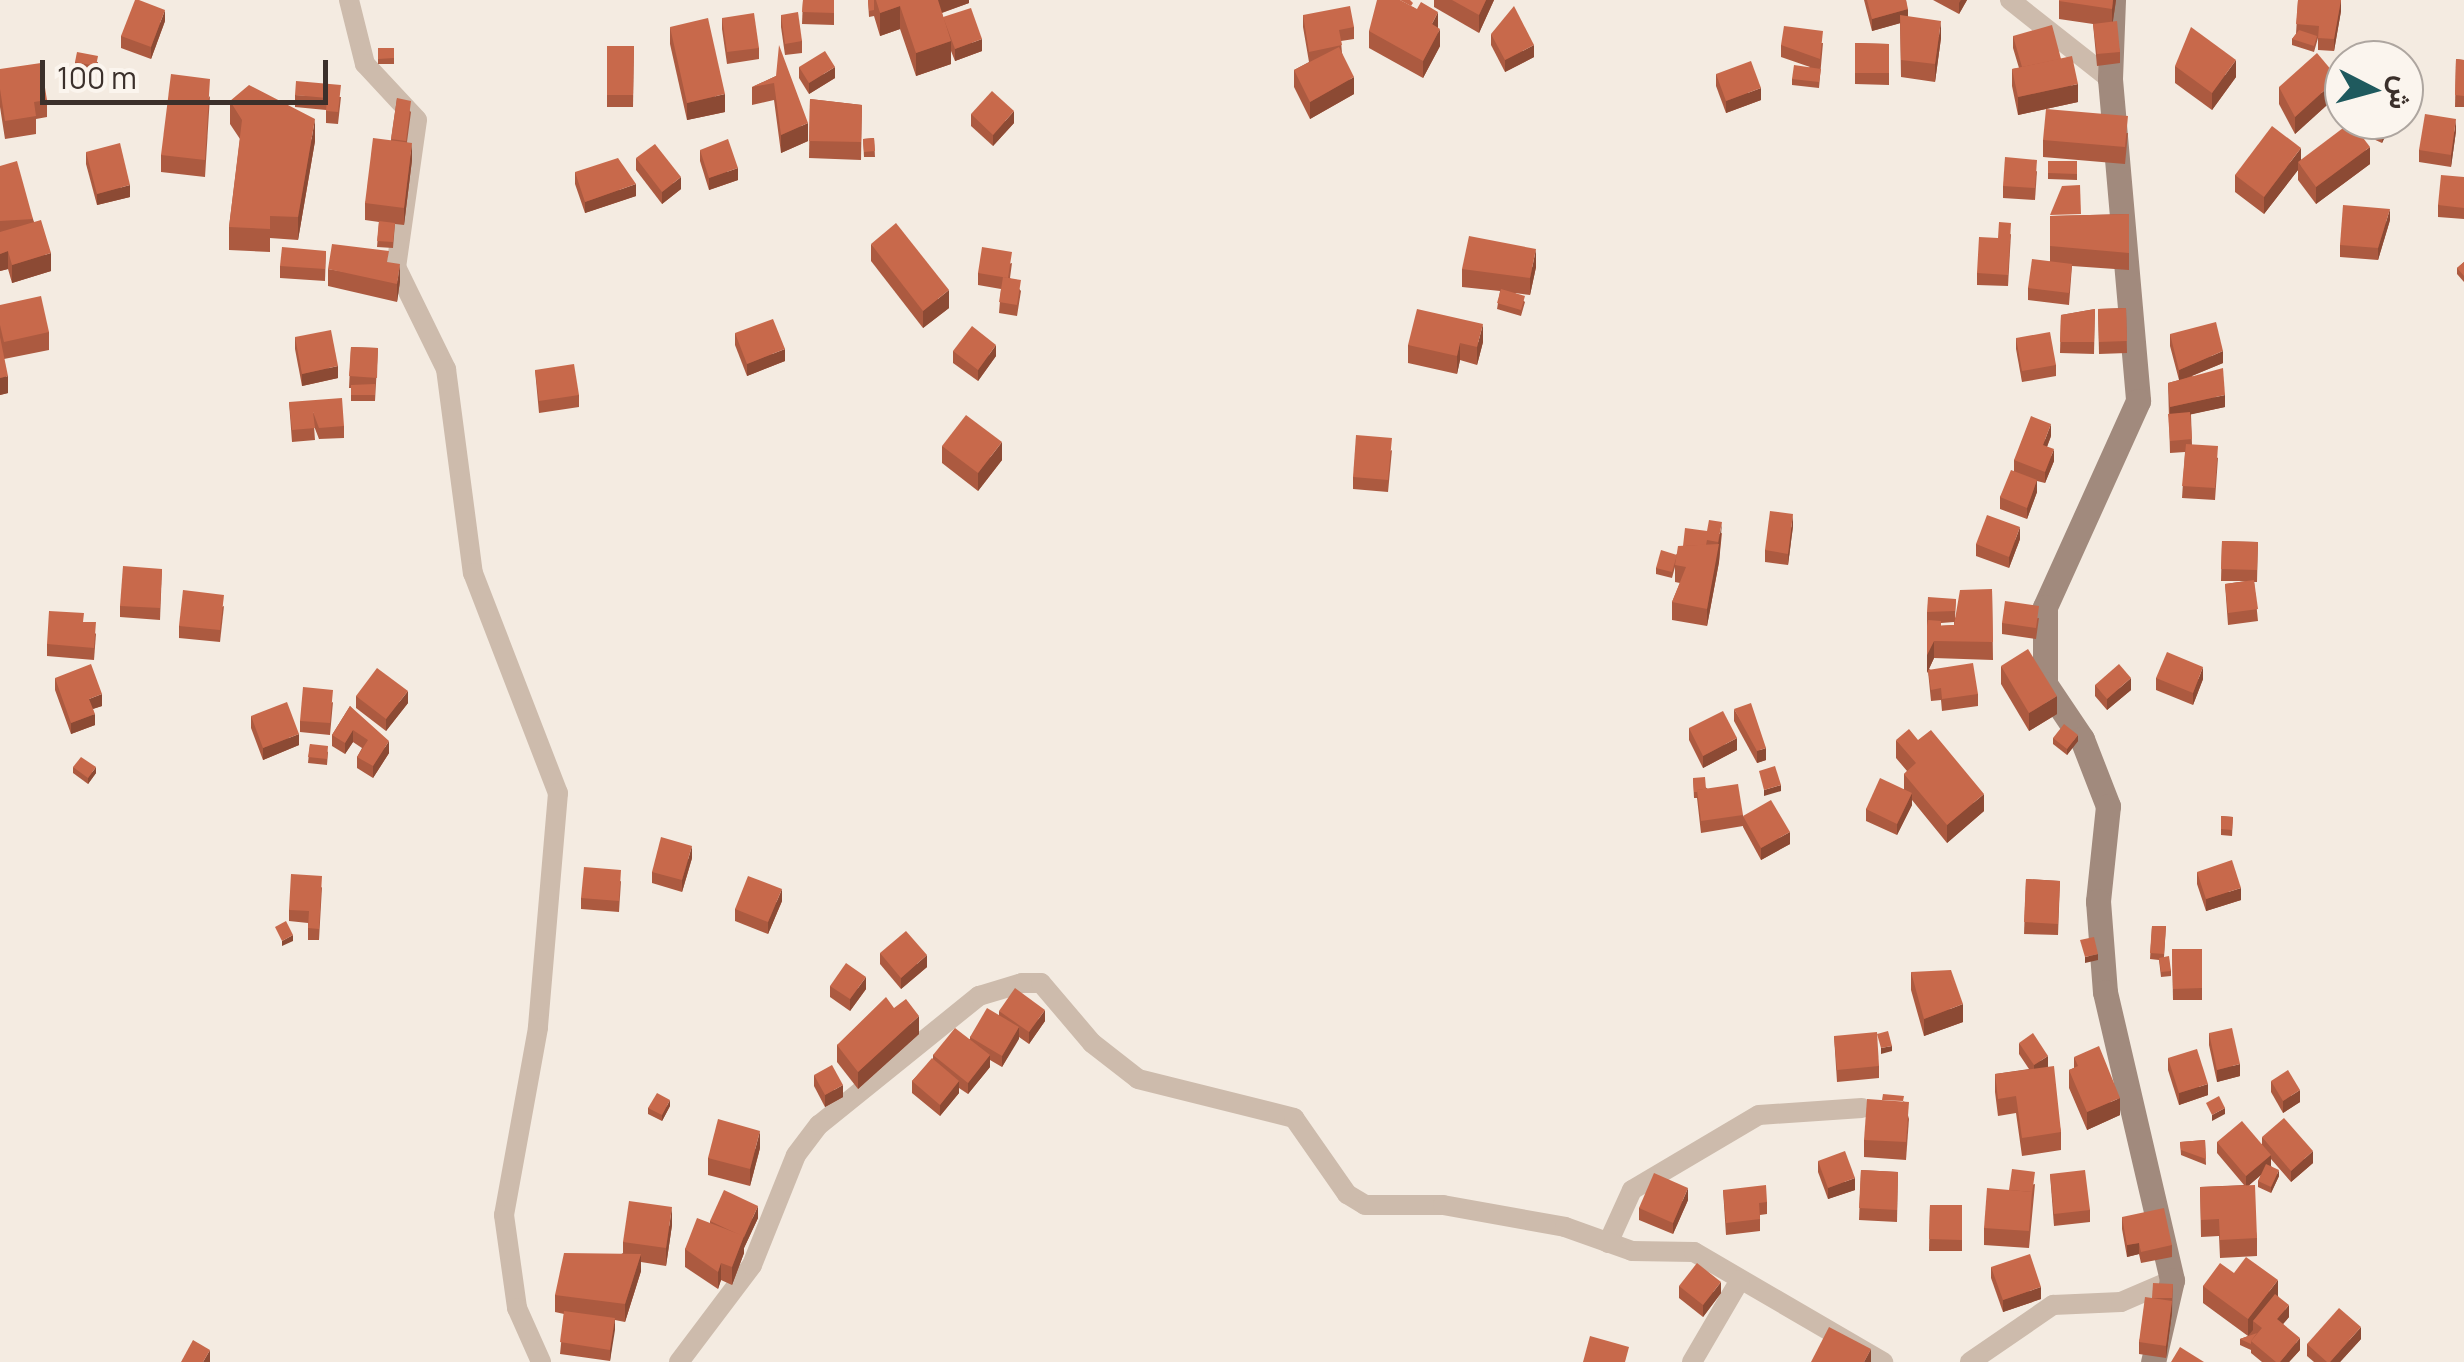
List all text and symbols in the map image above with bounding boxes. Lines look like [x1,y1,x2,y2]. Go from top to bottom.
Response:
scale bar [45,40,332,102]
north arrow [2324,40,2424,140]
text: 100 m [57,57,137,98]
text: ش [2381,74,2423,112]

